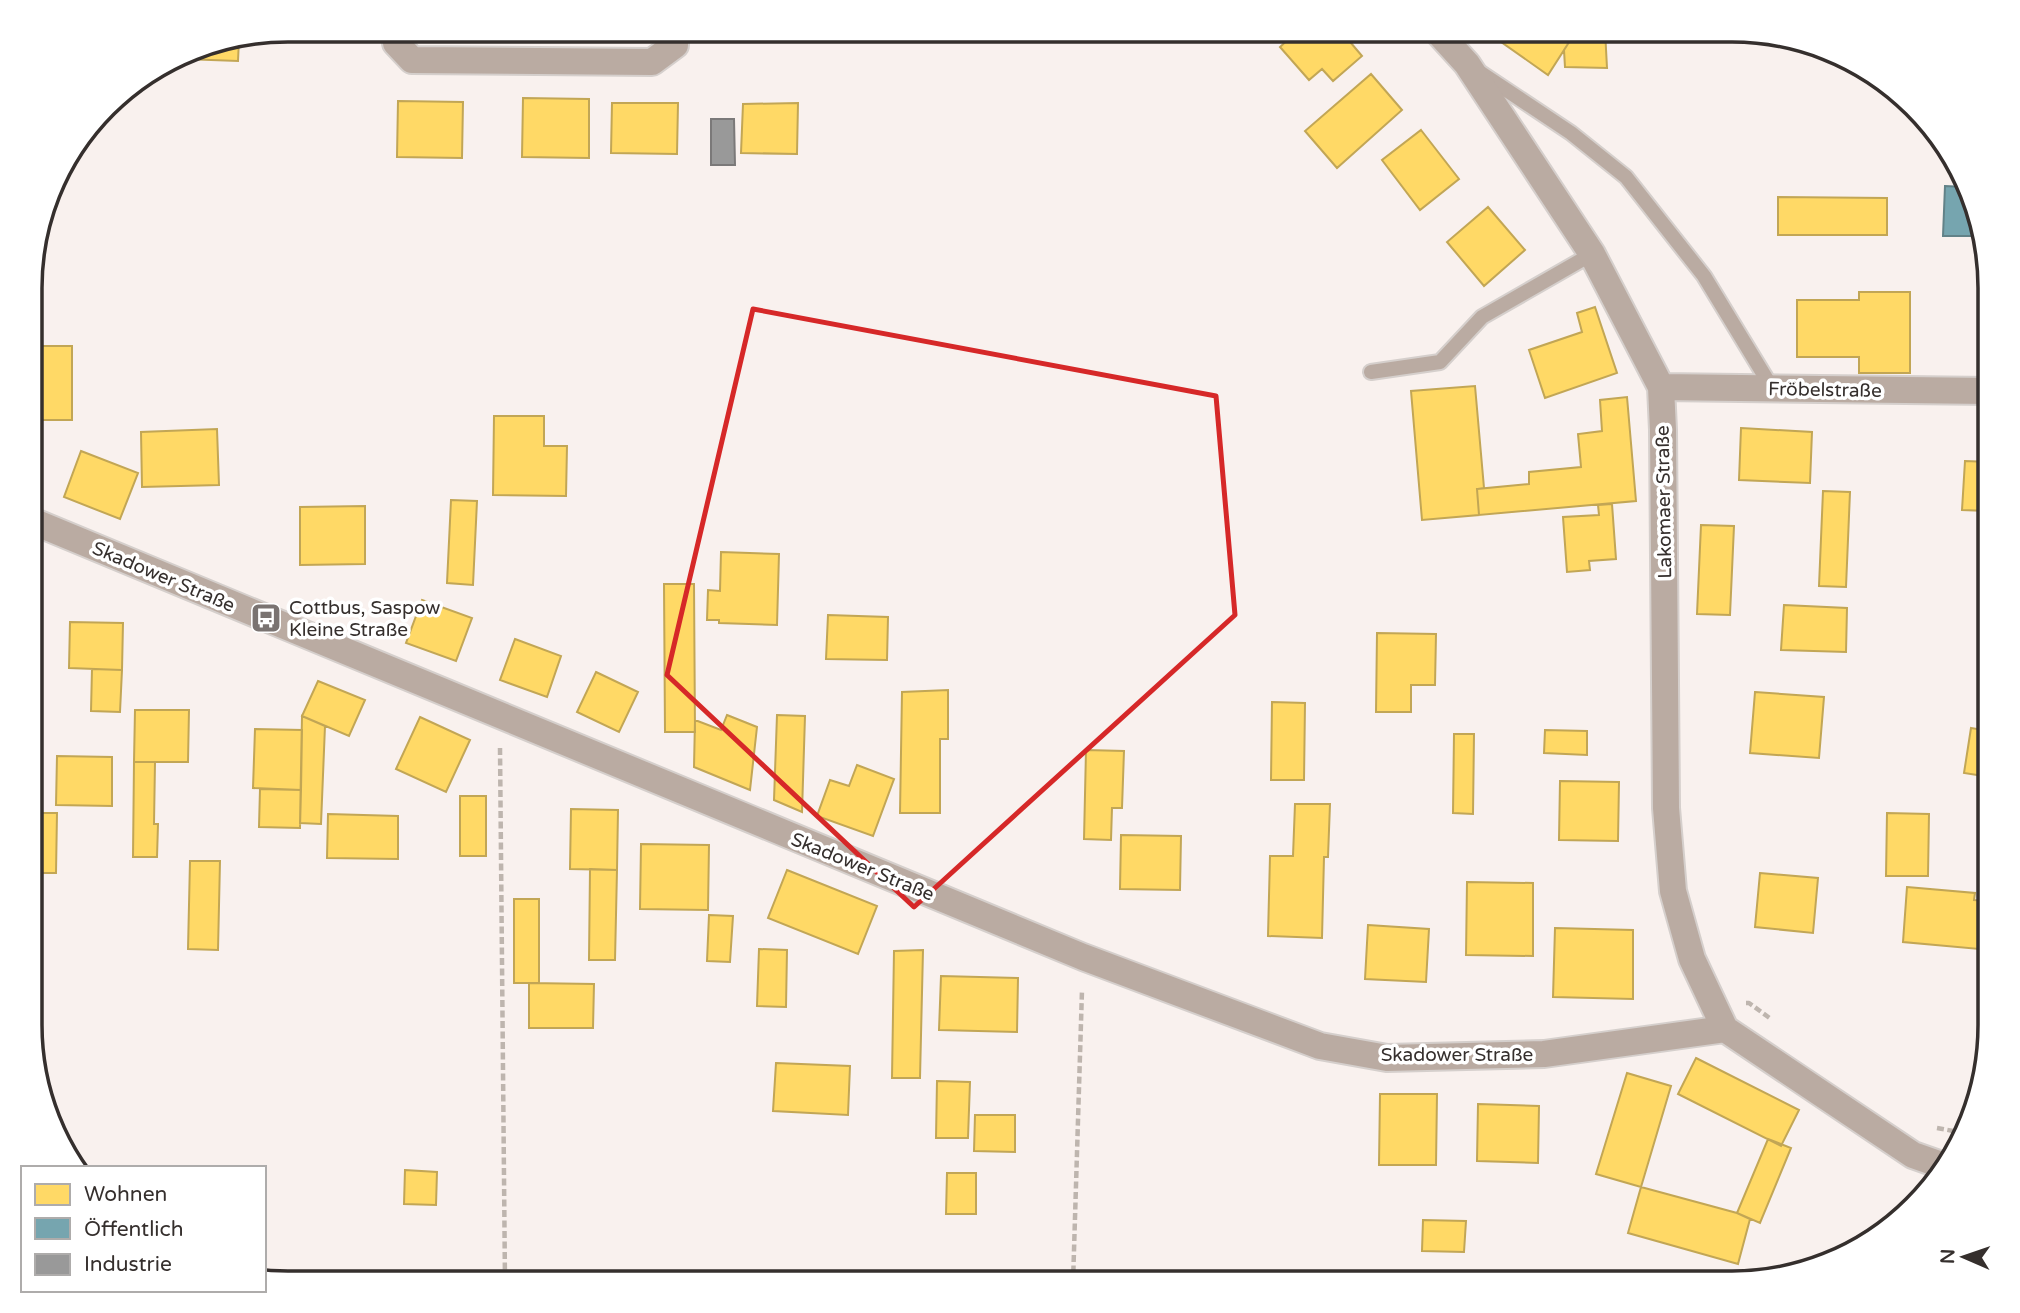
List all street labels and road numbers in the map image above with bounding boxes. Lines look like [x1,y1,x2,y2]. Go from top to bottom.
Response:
street label: Fröbelstraße [1768,378,1882,402]
street label: Lakomaer Straße [1652,425,1676,579]
street label: Skadower Straße [89,537,238,617]
street label: Skadower Straße [788,828,937,906]
street label: Skadower Straße [1381,1044,1533,1066]

